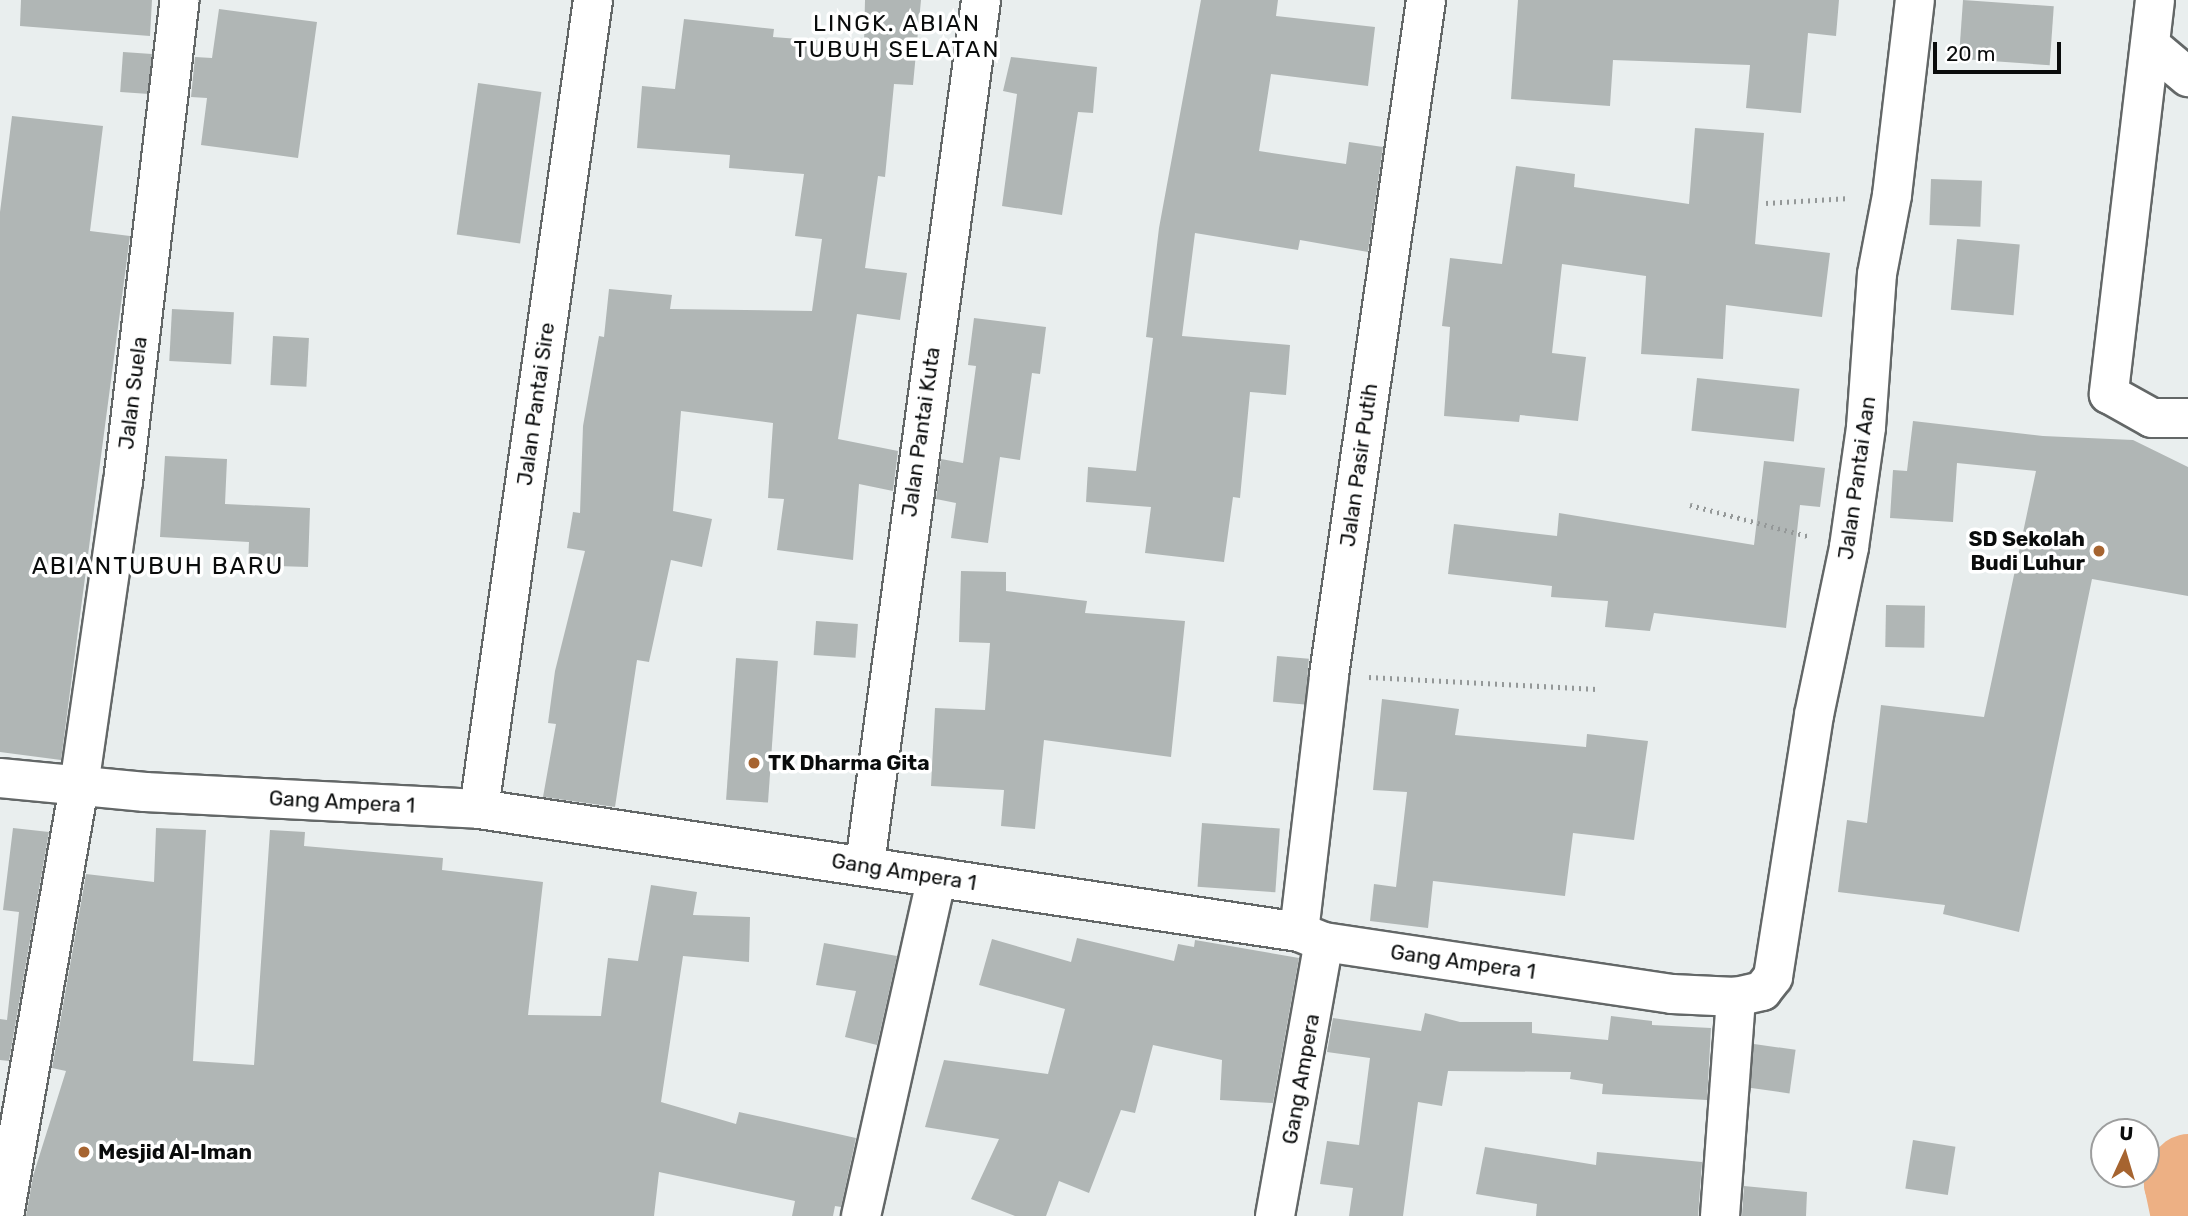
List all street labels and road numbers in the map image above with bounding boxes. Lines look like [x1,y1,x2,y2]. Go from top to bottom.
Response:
street label: Jalan Pantai Sire [512,321,560,487]
street label: Jalan Suela [114,335,152,451]
street label: Jalan Pantai Kuta [897,345,945,519]
street label: Jalan Pasir Putih [1335,381,1383,549]
street label: Jalan Pantai Aan [1833,394,1881,562]
street label: Gang Ampera 1 [268,786,416,818]
street label: Gang Ampera 1 [830,848,978,896]
street label: Gang Ampera 1 [1389,939,1537,985]
street label: Gang Ampera [1277,1011,1325,1147]

